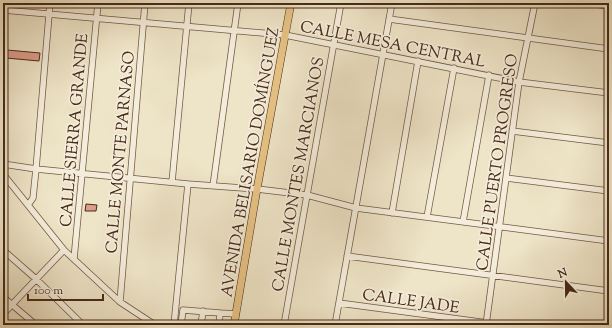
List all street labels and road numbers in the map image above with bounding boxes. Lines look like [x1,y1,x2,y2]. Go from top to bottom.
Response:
street label: CALLE MESA CENTRAL [298,16,487,75]
street label: AVENIDA BELISARIO DOMÍNGUEZ [216,26,287,299]
street label: CALLE SIERRA GRANDE [56,32,95,228]
street label: CALLE MONTE PARNASO [101,50,142,254]
street label: CALLE PUERTO PROGRESO [472,52,525,272]
street label: CALLE MONTES MARCIANOS [267,55,331,294]
street label: CALLE JADE [361,284,461,321]

